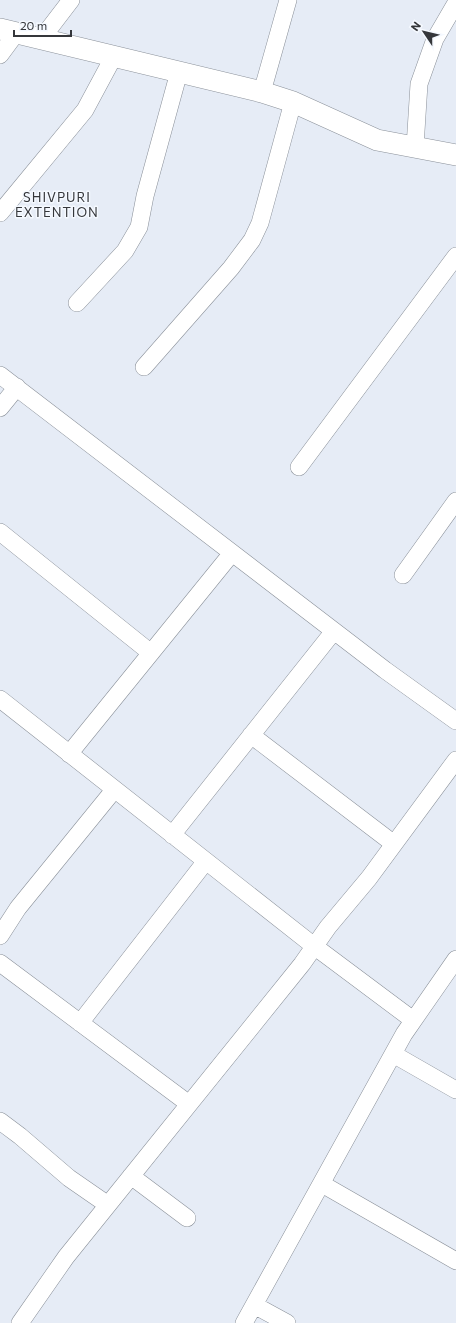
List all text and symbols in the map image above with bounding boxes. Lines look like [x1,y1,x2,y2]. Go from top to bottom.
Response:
scale bar [14,12,71,38]
north arrow [404,12,444,52]
text: 20 m [20,18,47,32]
text: N [408,19,423,33]
district label: SHIVPURI EXTENTION [15,189,99,220]

